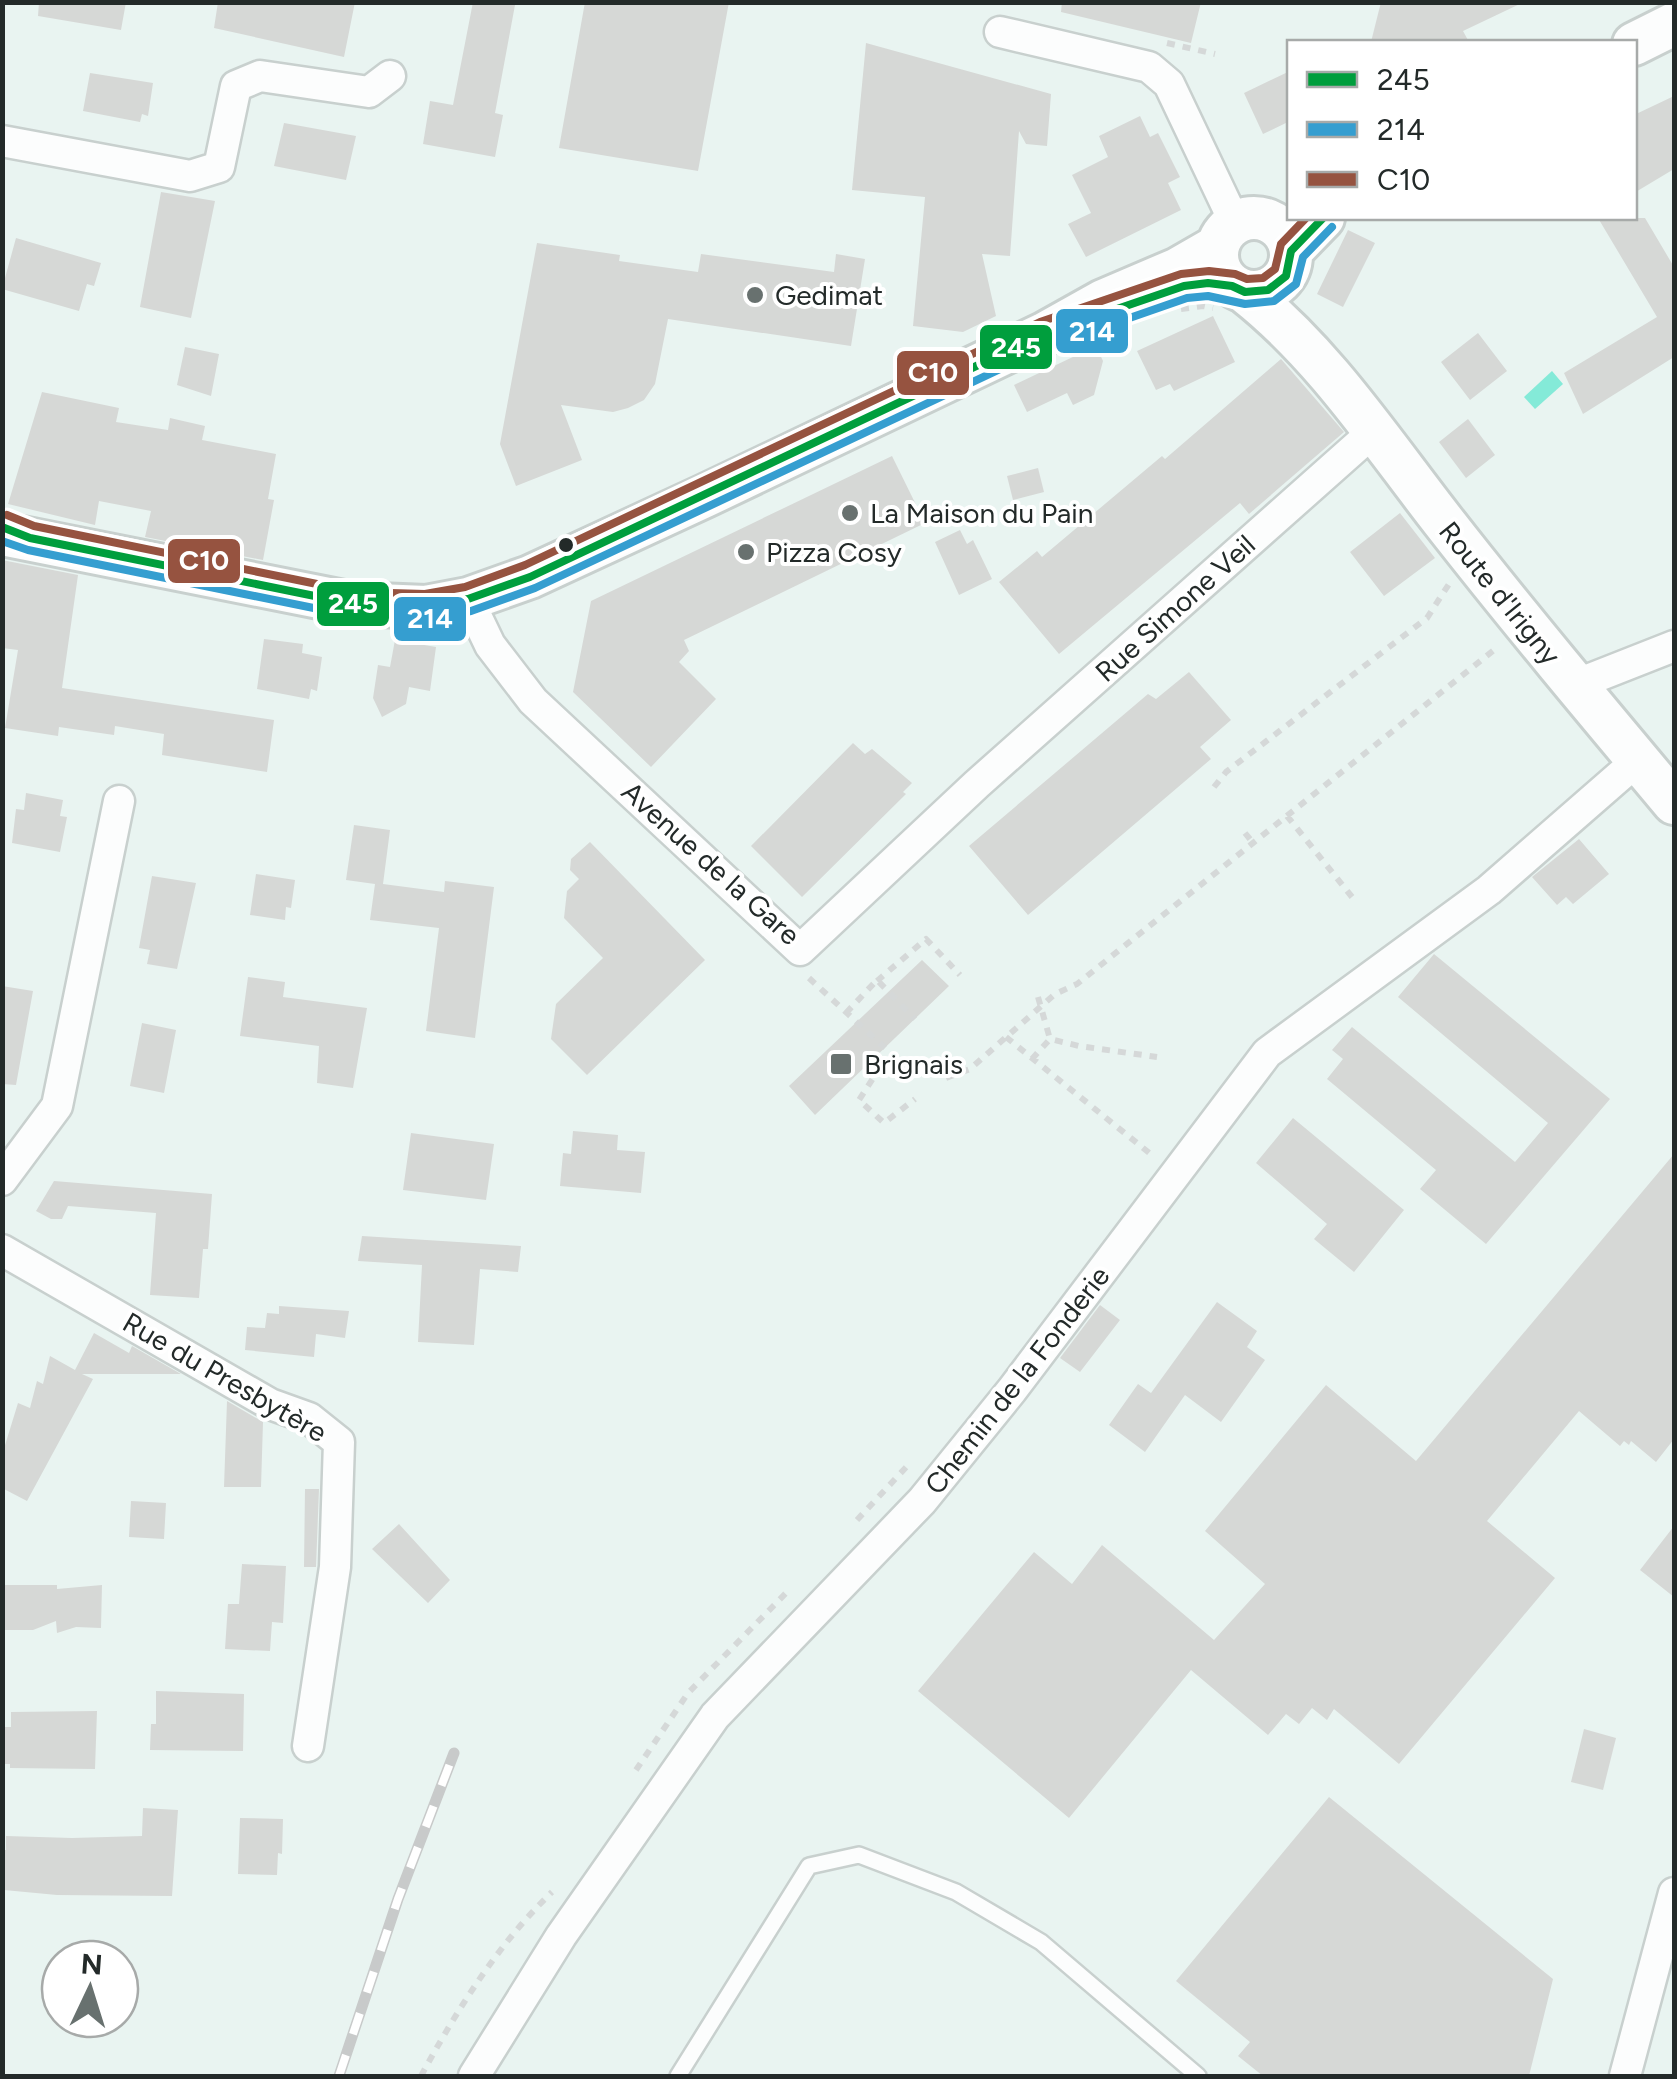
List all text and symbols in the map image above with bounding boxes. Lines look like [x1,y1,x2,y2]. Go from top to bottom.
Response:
legend [1287,40,1637,220]
text: 245 [1377,61,1430,98]
text: 214 [1377,111,1425,148]
text: C10 [1377,161,1430,198]
place label: Gedimat [775,278,883,312]
marker: Gedimat [744,284,766,306]
line badge: 214 [1054,307,1130,355]
text: 214 [1069,314,1115,348]
line badge: 245 [978,323,1054,371]
text: 245 [991,330,1041,364]
line badge: C10 [895,349,971,397]
text: C10 [908,355,958,389]
place label: La Maison du Pain [870,496,1093,530]
marker: La Maison du Pain [839,502,861,524]
street label: Route d'Irigny [1432,515,1568,672]
street label: Rue Simone Veil [1088,527,1262,689]
unlabelled marker [556,535,576,555]
place label: Pizza Cosy [766,535,902,569]
line badge: C10 [166,537,242,585]
marker: Pizza Cosy [735,541,757,563]
text: C10 [179,543,229,577]
line badge: 245 [315,580,391,628]
text: 245 [328,586,378,620]
line badge: 214 [392,595,468,643]
text: 214 [407,601,453,635]
street label: Avenue de la Gare [615,774,807,952]
place label: Brignais [864,1047,963,1081]
marker: Brignais [828,1051,854,1077]
street label: Chemin de la Fonderie [917,1259,1117,1501]
street label: Rue du Presbytère [117,1305,333,1449]
north arrow [40,1939,140,2039]
text: N [80,1946,104,1982]

